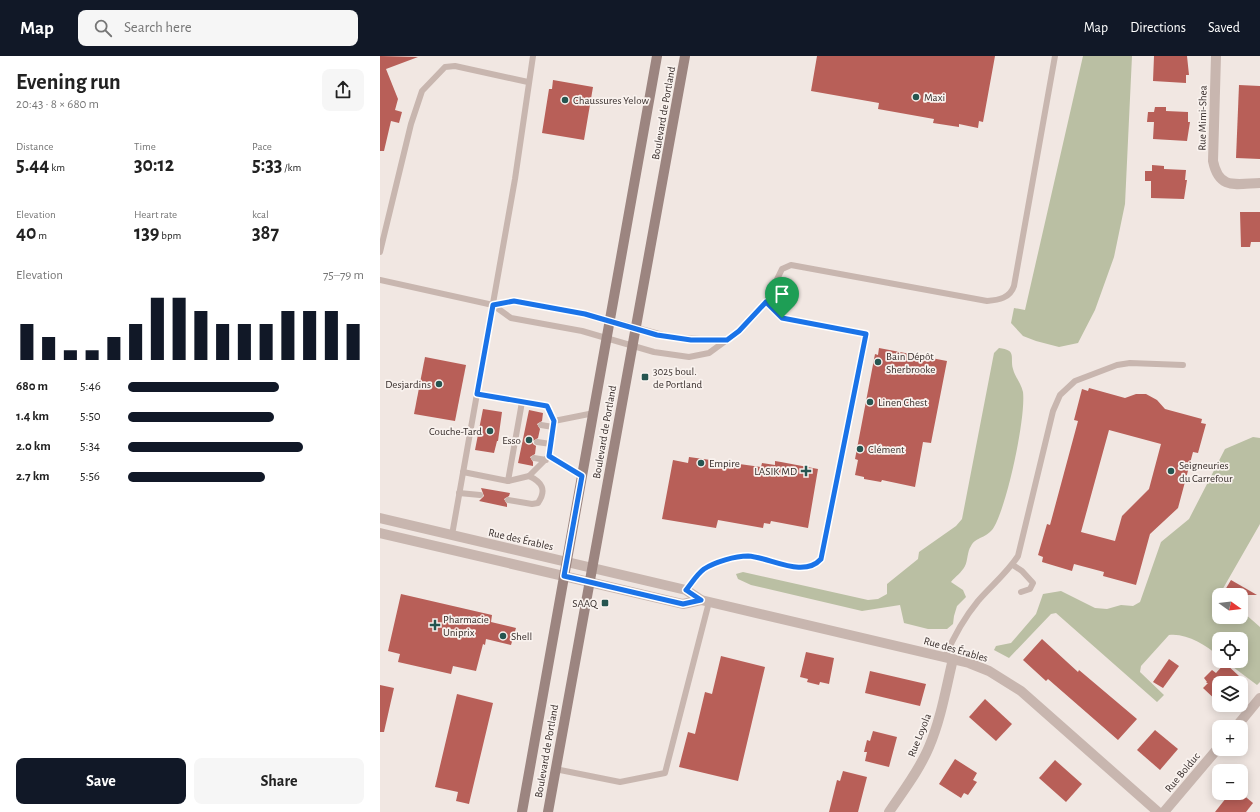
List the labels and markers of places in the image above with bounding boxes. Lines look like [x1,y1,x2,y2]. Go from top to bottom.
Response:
marker: Maxi [911,92,921,102]
place label: Maxi [924,92,945,103]
marker: Chaussures Yelow [560,95,570,105]
place label: Chaussures Yelow [573,95,649,106]
pin [765,277,799,318]
place label: Bain Dépôt Sherbrooke [886,351,935,375]
marker: Bain Dépôt Sherbrooke [873,357,883,367]
place label: 3025 boul. de Portland [653,366,703,390]
marker: 3025 boul. de Portland [640,372,650,382]
place label: Desjardins [385,379,431,390]
marker: Desjardins [434,379,444,389]
marker: Linen Chest [865,397,875,407]
place label: Linen Chest [878,397,928,408]
place label: Couche-Tard [429,426,482,437]
marker: Couche-Tard [485,426,495,436]
place label: Esso [502,435,521,446]
marker: Esso [524,435,534,445]
marker: Clément [855,444,865,454]
place label: Clément [868,444,905,455]
marker: Empire [696,458,706,468]
place label: Empire [709,458,740,469]
place label: Seigneuries du Carrefour [1179,460,1233,484]
marker: LASIK MD [800,465,812,477]
place label: LASIK MD [754,466,797,477]
marker: Seigneuries du Carrefour [1166,466,1176,476]
place label: SAAQ [572,598,599,609]
marker: SAAQ [600,598,610,608]
place label: Pharmacie Uniprix [443,614,489,638]
marker: Pharmacie Uniprix [430,620,440,630]
marker: Shell [498,631,508,641]
place label: Shell [511,631,532,642]

